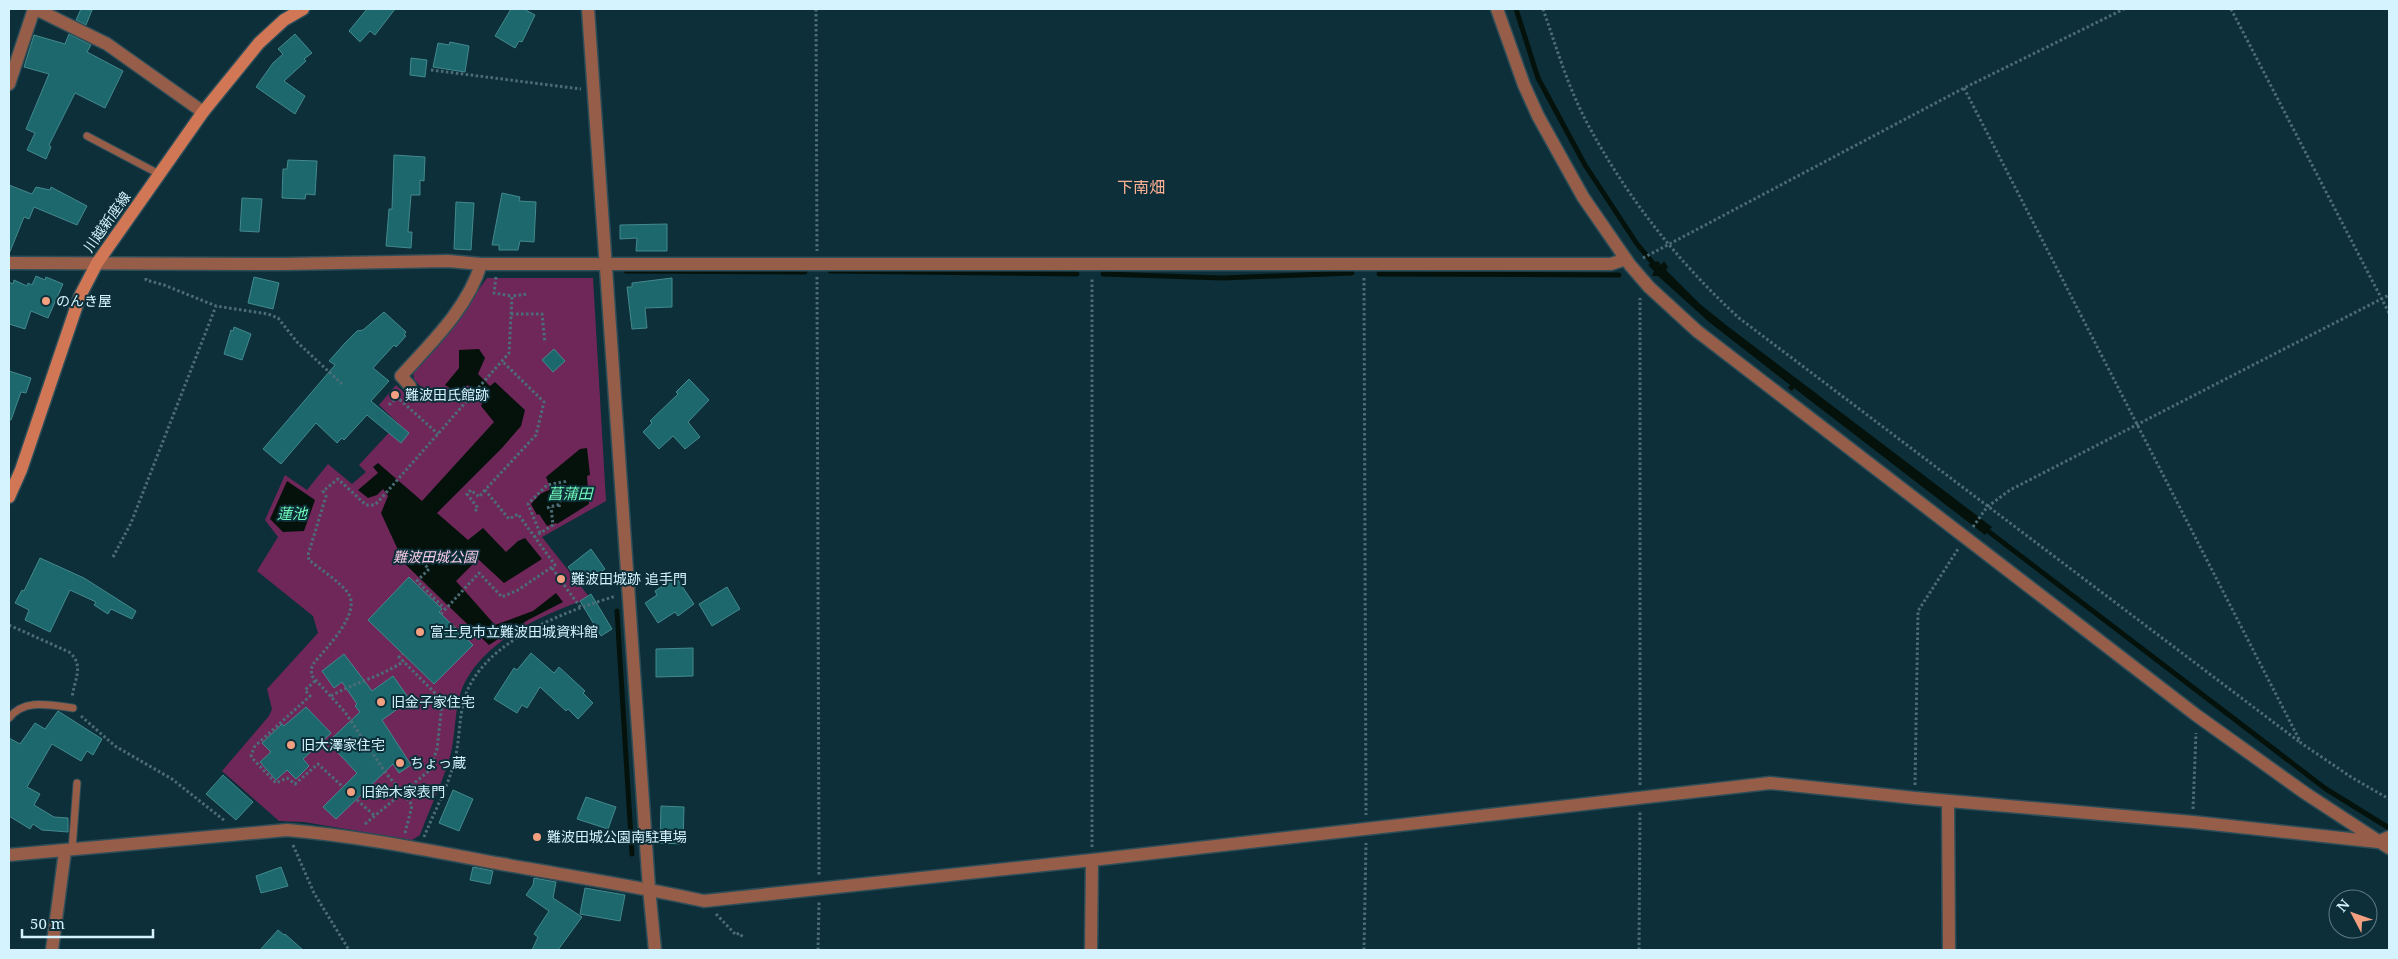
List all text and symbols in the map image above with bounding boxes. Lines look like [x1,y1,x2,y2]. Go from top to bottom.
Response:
district label: 下南畑 [1117,176,1165,198]
street label: 川越新座線 [79,188,134,256]
place label: のんき屋 [56,291,112,310]
marker: のんき屋 [40,295,52,307]
place label: 難波田氏館跡 [405,385,489,404]
marker: 難波田氏館跡 [389,389,401,401]
water label: 菖蒲田 [547,483,594,503]
water label: 蓮池 [277,503,309,523]
park label: 難波田城公園 [393,547,479,566]
place label: 難波田城跡 追手門 [571,569,687,588]
marker: 難波田城跡 追手門 [555,573,567,585]
place label: 富士見市立難波田城資料館 [430,622,598,641]
marker: 富士見市立難波田城資料館 [414,626,426,638]
place label: 旧金子家住宅 [391,692,475,711]
marker: 旧金子家住宅 [375,696,387,708]
place label: 旧大澤家住宅 [301,735,385,754]
marker: 旧大澤家住宅 [285,739,297,751]
place label: ちょっ蔵 [410,753,466,772]
marker: ちょっ蔵 [394,757,406,769]
place label: 旧鈴木家表門 [361,782,445,801]
marker: 旧鈴木家表門 [345,786,357,798]
place label: 難波田城公園南駐車場 [547,827,687,846]
marker: 難波田城公園南駐車場 [531,831,543,843]
north arrow [2328,889,2378,939]
text: N [2332,895,2354,916]
scale bar [22,906,154,938]
text: 50 m [30,913,65,933]

